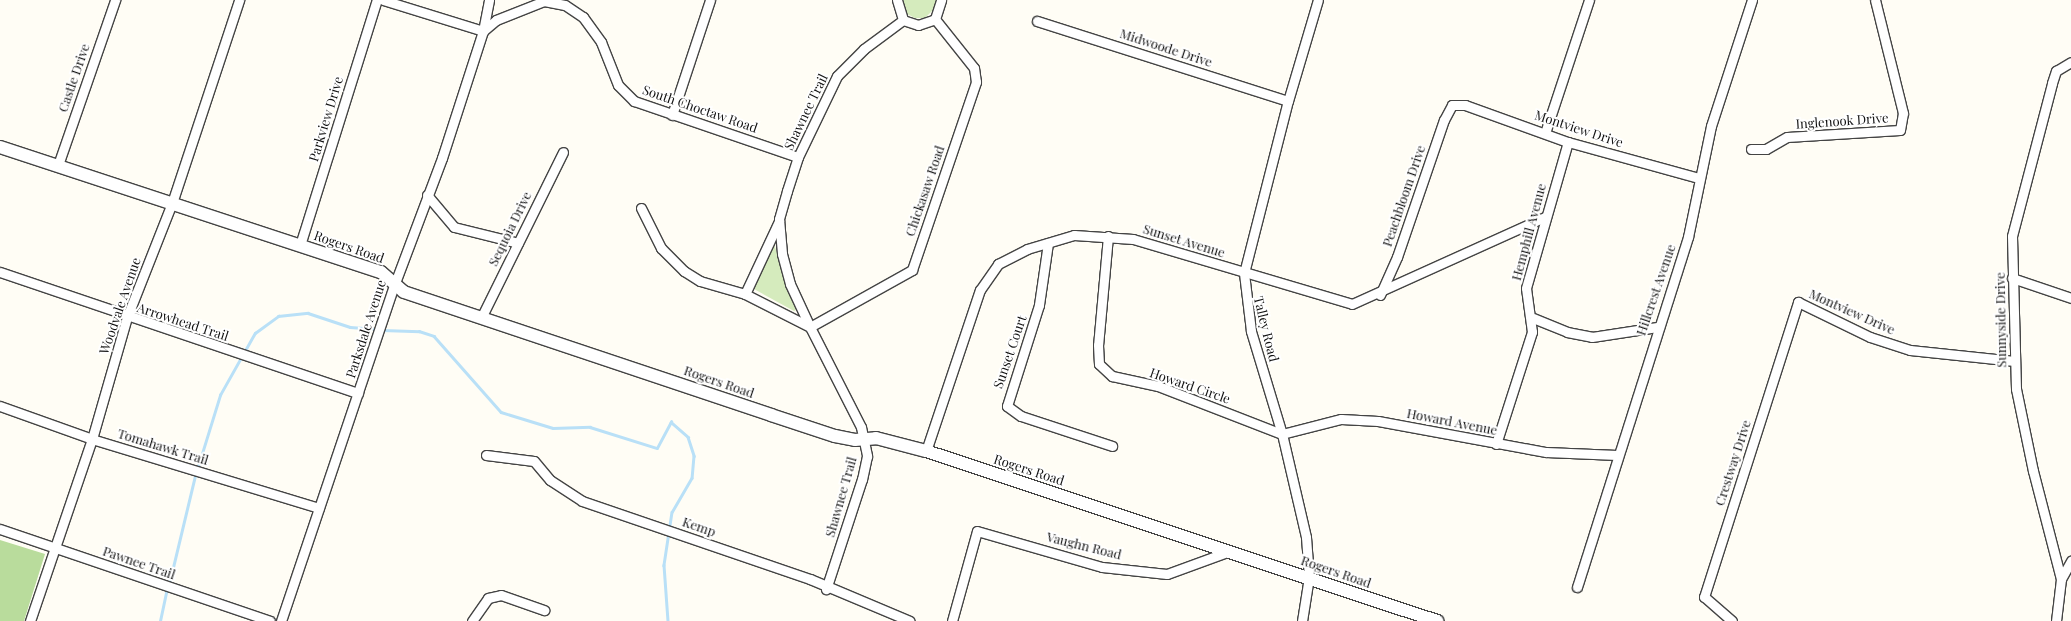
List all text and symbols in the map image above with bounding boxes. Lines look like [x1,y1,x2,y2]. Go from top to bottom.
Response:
street label: Midwoode Drive [1118,26,1214,70]
street label: Castle Drive [55,42,93,114]
street label: Shawnee Trail [781,71,831,153]
street label: Parkview Drive [306,74,346,164]
street label: South Choctaw Road [640,82,760,136]
street label: Montview Drive [1533,107,1625,151]
street label: Inglenook Drive [1795,110,1889,132]
street label: Chickasaw Road [902,143,948,239]
street label: Peachbloom Drive [1379,143,1429,249]
street label: Hemphill Avenue [1508,182,1550,282]
street label: Sequoia Drive [485,189,535,269]
street label: Sunset Avenue [1141,221,1227,261]
street label: Rogers Road [312,228,386,266]
street label: Hillcrest Avenue [1633,242,1679,338]
street label: Woodvale Avenue [96,255,144,357]
street label: Sunnyside Drive [1992,272,2010,368]
street label: Parksdale Avenue [343,278,389,380]
street label: Montview Drive [1807,286,1897,338]
street label: Talley Road [1250,294,1282,364]
street label: Arrowhead Trail [135,300,231,344]
street label: Sunset Court [990,313,1030,391]
street label: Rogers Road [682,363,756,401]
street label: Howard Circle [1148,365,1232,407]
street label: Howard Avenue [1405,406,1499,438]
street label: Crestway Drive [1712,418,1754,508]
street label: Tomahawk Trail [115,426,211,468]
street label: Rogers Road [992,451,1066,489]
street label: Shawnee Trail [822,455,860,539]
street label: Kemp [680,514,718,540]
street label: Vaughn Road [1045,529,1123,563]
street label: Pawnee Trail [101,543,177,583]
street label: Rogers Road [1299,553,1373,591]

